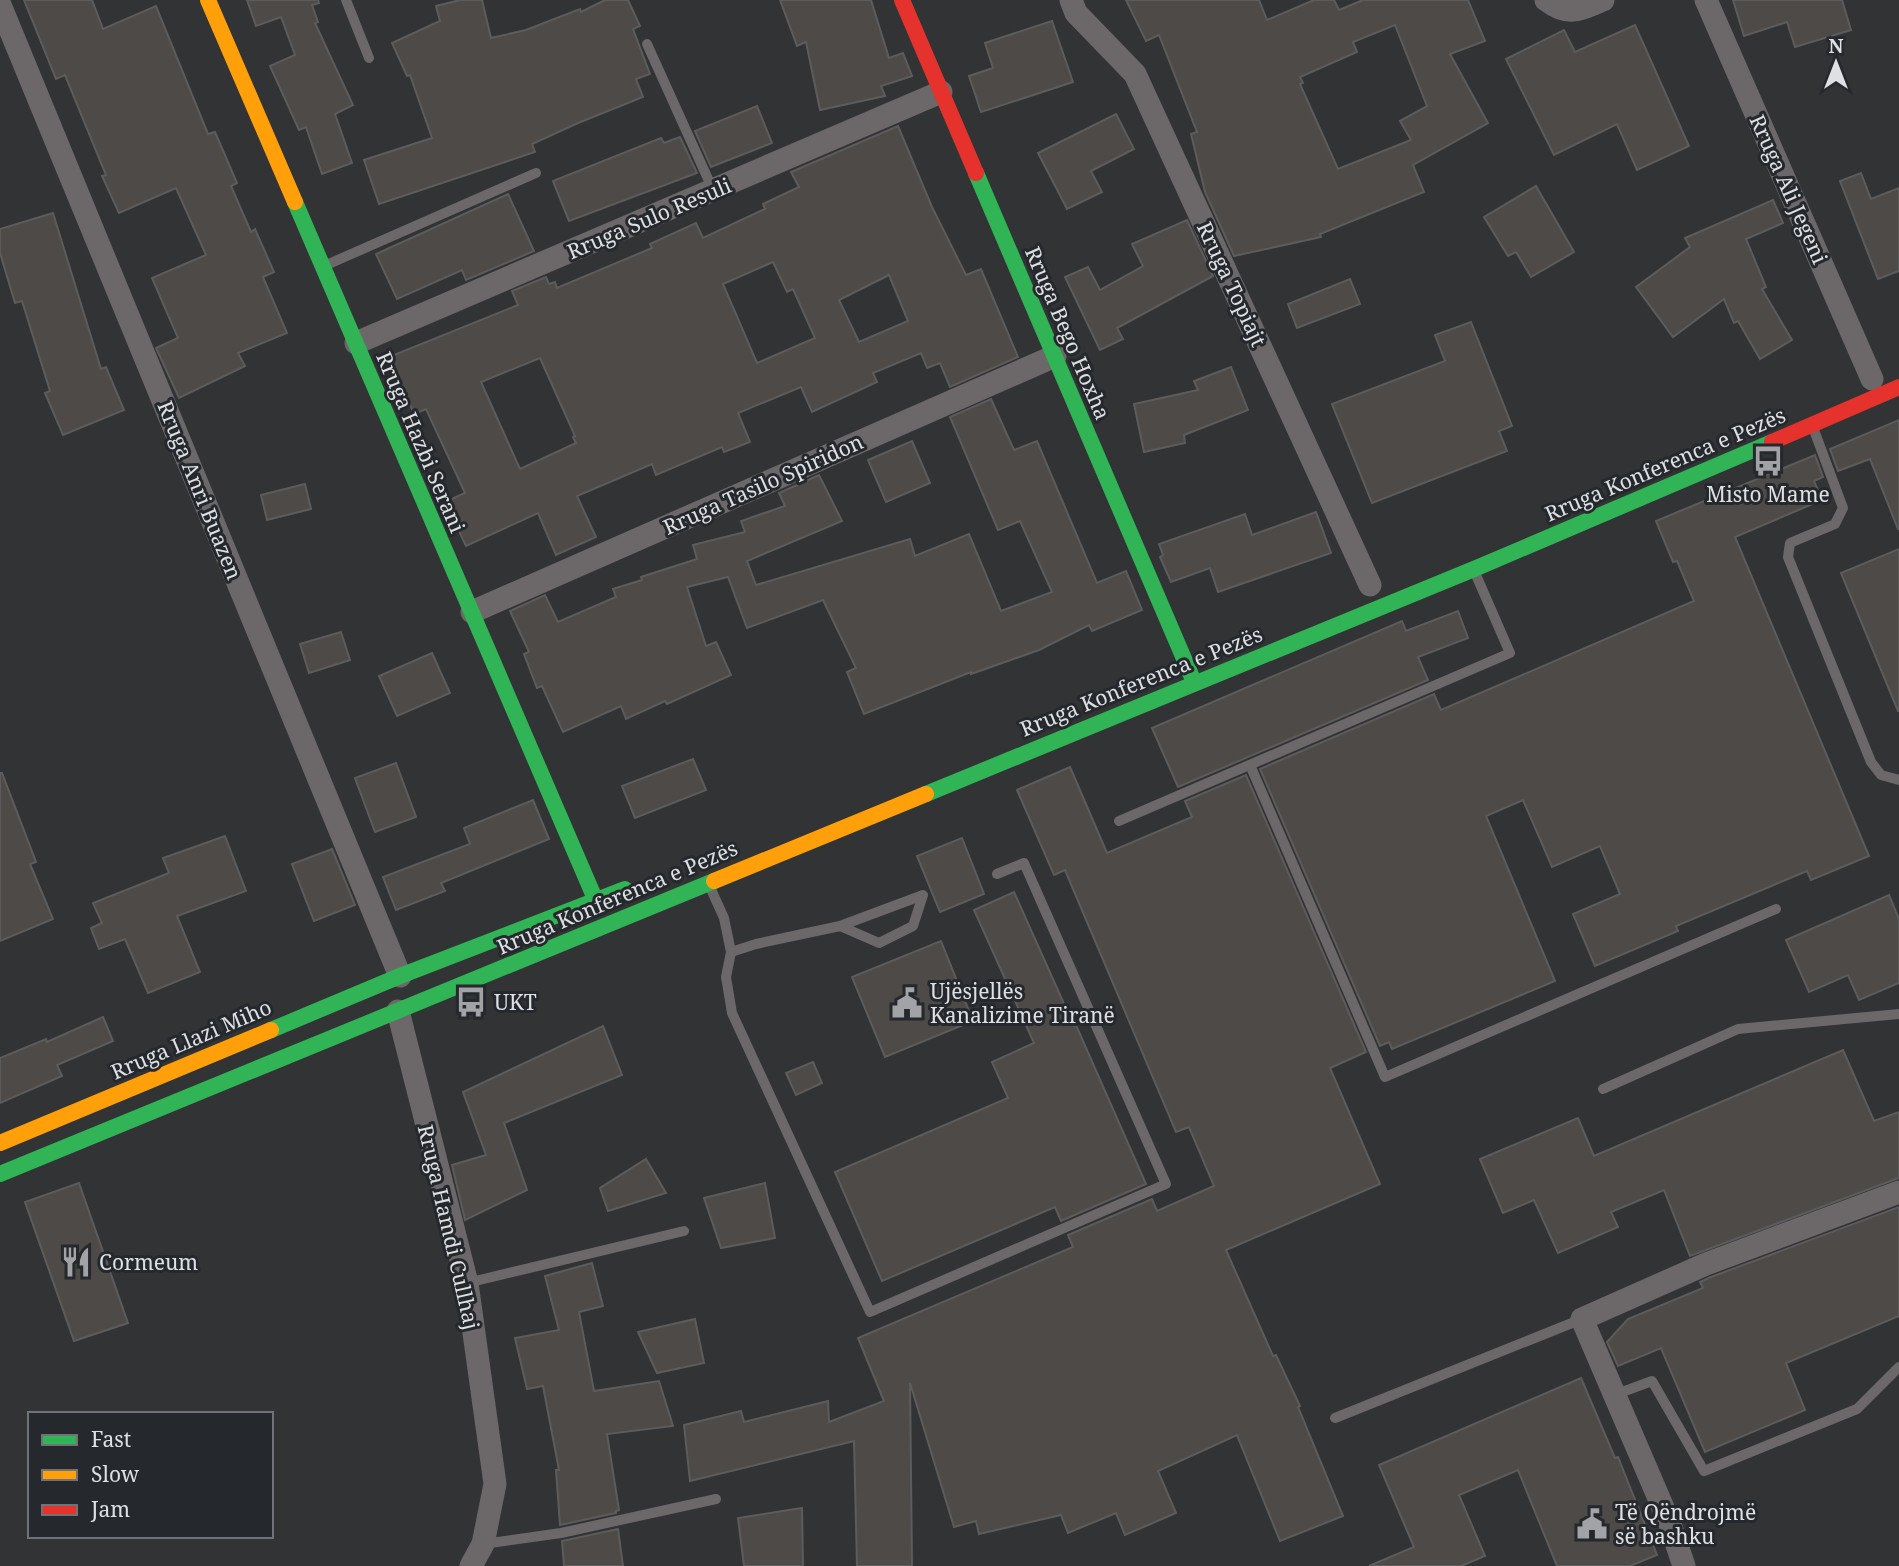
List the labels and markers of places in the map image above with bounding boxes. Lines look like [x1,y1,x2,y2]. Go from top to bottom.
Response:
bus stop icon: Misto Mame [1751,444,1785,478]
place label: Misto Mame [1706,480,1830,508]
place label: Ujësjellës Kanalizime Tiranë [930,977,1115,1029]
bus stop icon: UKT [454,985,488,1019]
public building icon: Ujësjellës Kanalizime Tiranë [890,986,924,1020]
place label: UKT [494,988,537,1016]
restaurant icon: Cormeum [59,1245,93,1279]
place label: Cormeum [99,1248,198,1276]
place label: Të Qëndrojmë së bashku [1615,1498,1756,1550]
public building icon: Të Qëndrojmë së bashku [1575,1507,1609,1541]

